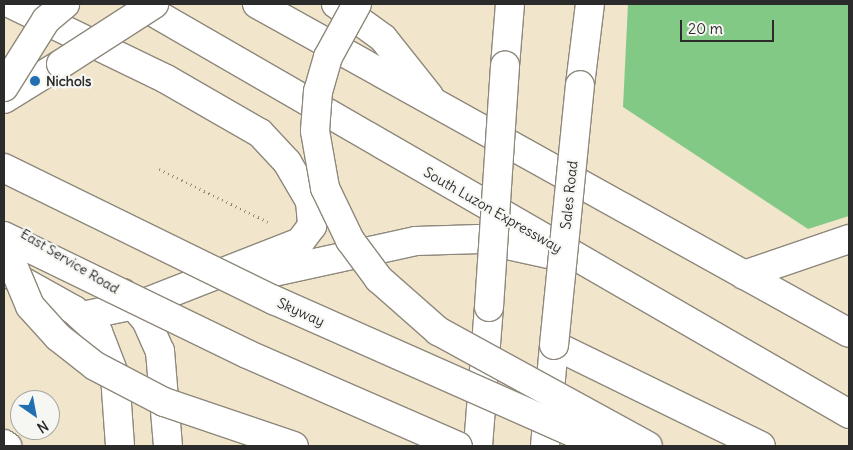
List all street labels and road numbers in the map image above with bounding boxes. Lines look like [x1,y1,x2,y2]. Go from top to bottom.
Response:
street label: Sales Road [557,160,581,230]
street label: South Luzon Expressway [421,163,565,257]
street label: East Service Road [18,225,122,297]
street label: Skyway [275,294,327,330]

